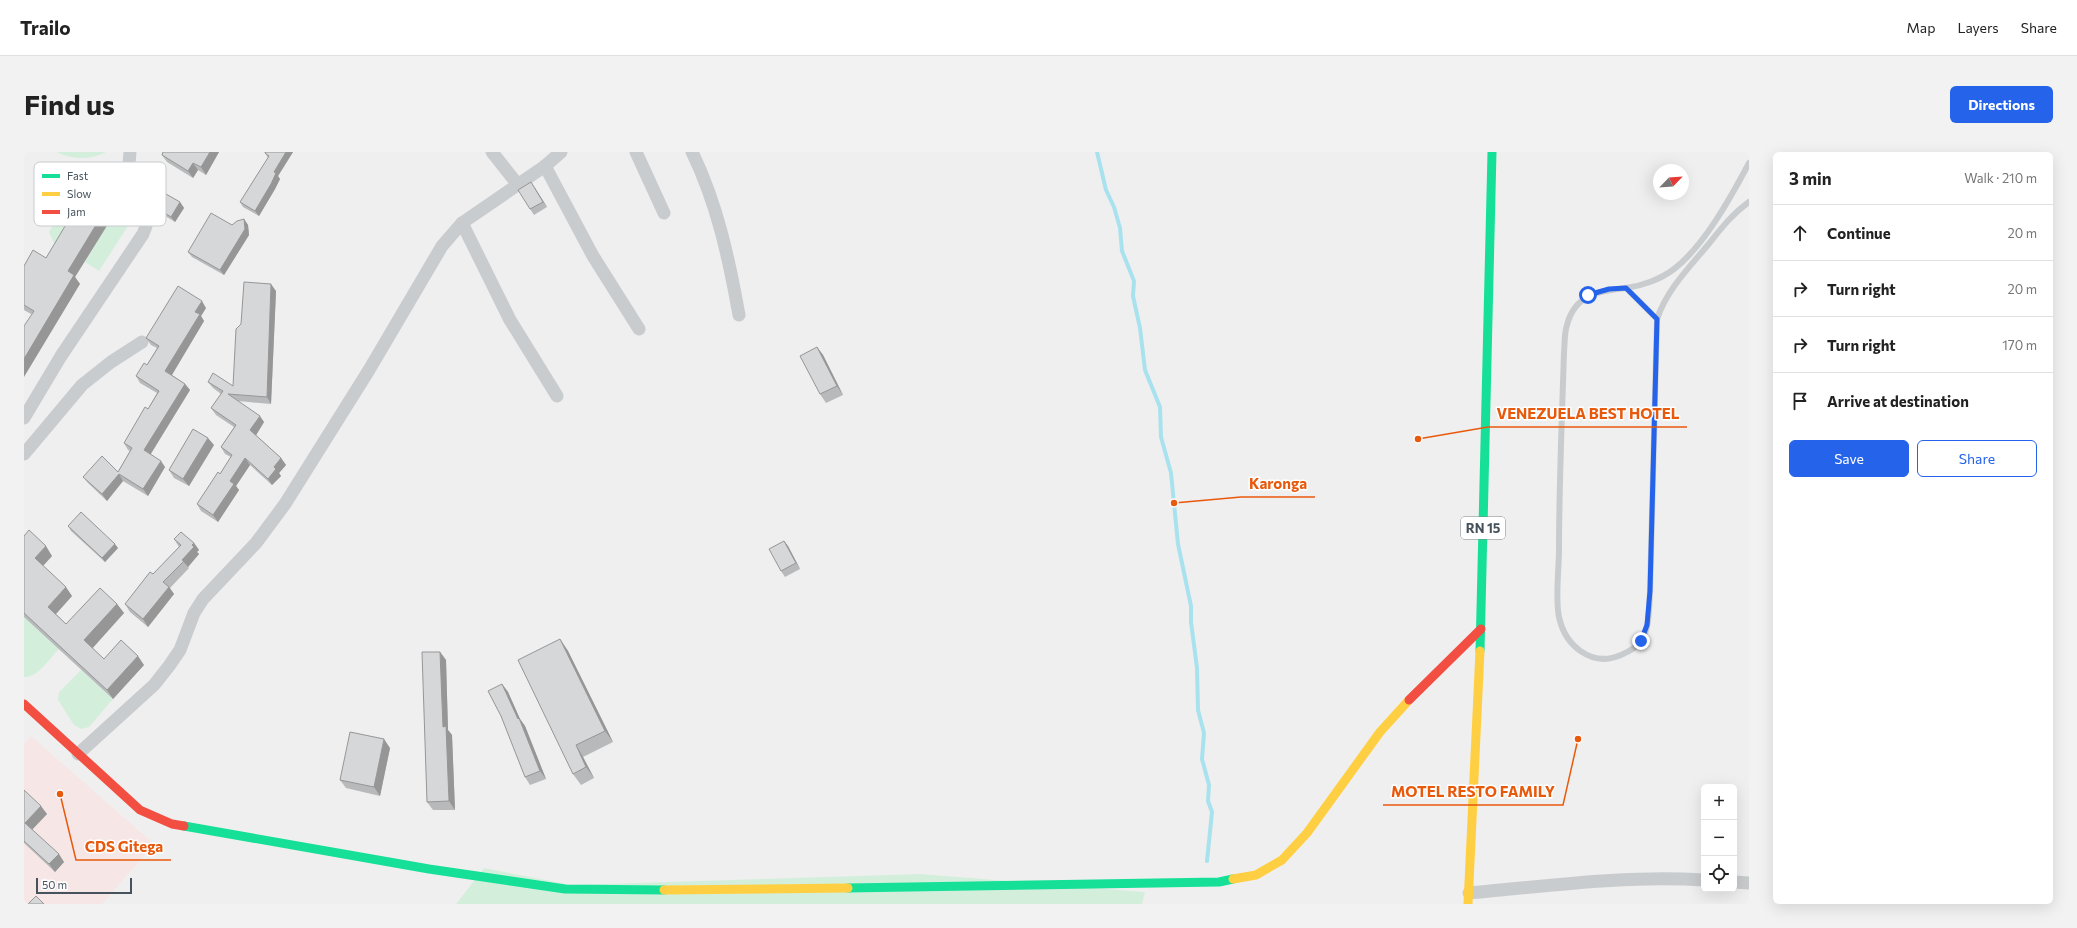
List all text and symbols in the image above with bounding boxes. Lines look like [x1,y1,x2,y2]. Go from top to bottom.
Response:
text: Trailo [20,16,71,39]
text: Map [1907,19,1935,36]
text: Layers [1957,19,1999,36]
text: Share [2021,19,2057,36]
button: Directions [1950,86,2053,123]
text: Find us [24,87,115,121]
legend [34,162,166,226]
north arrow [1653,164,1689,200]
text: 3 min [1789,168,1832,189]
text: Fast [67,169,89,182]
text: Walk · 210 m [1964,170,2037,186]
text: Slow [67,187,92,200]
text: Jam [67,205,86,219]
icon: ahead [1789,222,1811,244]
text: Continue [1827,224,1891,242]
text: 20 m [2008,225,2037,241]
icon: right [1789,278,1811,300]
text: Turn right [1827,280,1896,298]
text: 20 m [2008,281,2037,297]
route start [1579,286,1597,304]
icon: right [1789,334,1811,356]
text: Turn right [1827,336,1896,354]
text: 170 m [2002,337,2037,353]
icon: arrive [1789,390,1811,412]
text: Arrive at destination [1827,392,1969,410]
callout: VENEZUELA BEST HOTEL [1488,400,1687,427]
text: VENEZUELA BEST HOTEL [1497,404,1680,422]
button: Save [1789,440,1909,477]
button: Share [1917,440,2037,477]
callout: Karonga [1241,470,1315,497]
text: Karonga [1249,474,1307,492]
road number: RN 15 [1461,517,1505,539]
route end [1632,632,1650,650]
callout: MOTEL RESTO FAMILY [1383,778,1563,805]
text: MOTEL RESTO FAMILY [1391,782,1555,800]
map controls [1701,784,1737,892]
button: + [1701,784,1737,820]
button: − [1701,820,1737,856]
callout: CDS Gitega [76,833,171,860]
text: CDS Gitega [85,837,163,855]
button: locate [1701,856,1737,892]
scale bar [36,876,132,895]
text: 50 m [42,878,67,891]

